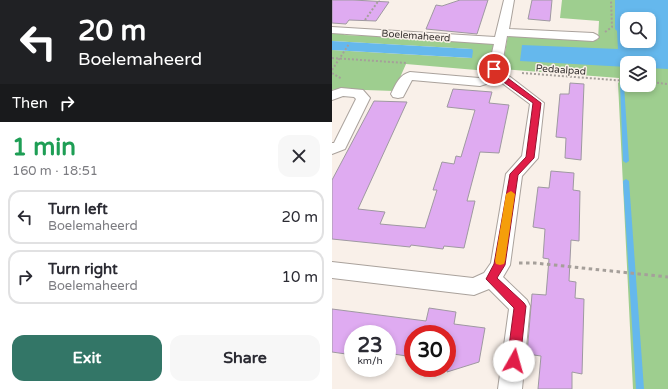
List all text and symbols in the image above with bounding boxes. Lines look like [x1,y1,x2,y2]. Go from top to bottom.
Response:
map controls [620,12,656,92]
button: search [620,12,656,48]
text: 20 m [78,14,146,48]
icon: left [12,16,64,68]
street label: Boelemaheerd [381,28,451,44]
text: Boelemaheerd [78,48,202,70]
pin [477,52,511,86]
button: layers [620,56,656,92]
icon: arrive [483,58,505,80]
street label: Pedaalpad [535,62,587,78]
icon: right [56,92,78,114]
text: Then [12,94,48,112]
text: 1 min [12,133,76,162]
button: close [278,135,320,177]
text: 160 m · 18:51 [12,163,98,179]
text: Turn left [48,200,108,218]
icon: left [14,206,36,228]
text: 20 m [281,208,318,226]
text: Boelemaheerd [48,218,138,234]
text: Turn right [48,260,118,278]
icon: right [14,266,36,288]
text: 10 m [281,268,318,286]
text: Boelemaheerd [48,278,138,294]
speed limit sign: 30 [404,325,456,377]
text: 23 [357,334,383,358]
button: Exit [12,335,162,381]
button: Share [170,335,320,381]
position arrow [493,340,535,382]
text: km/h [357,355,383,367]

